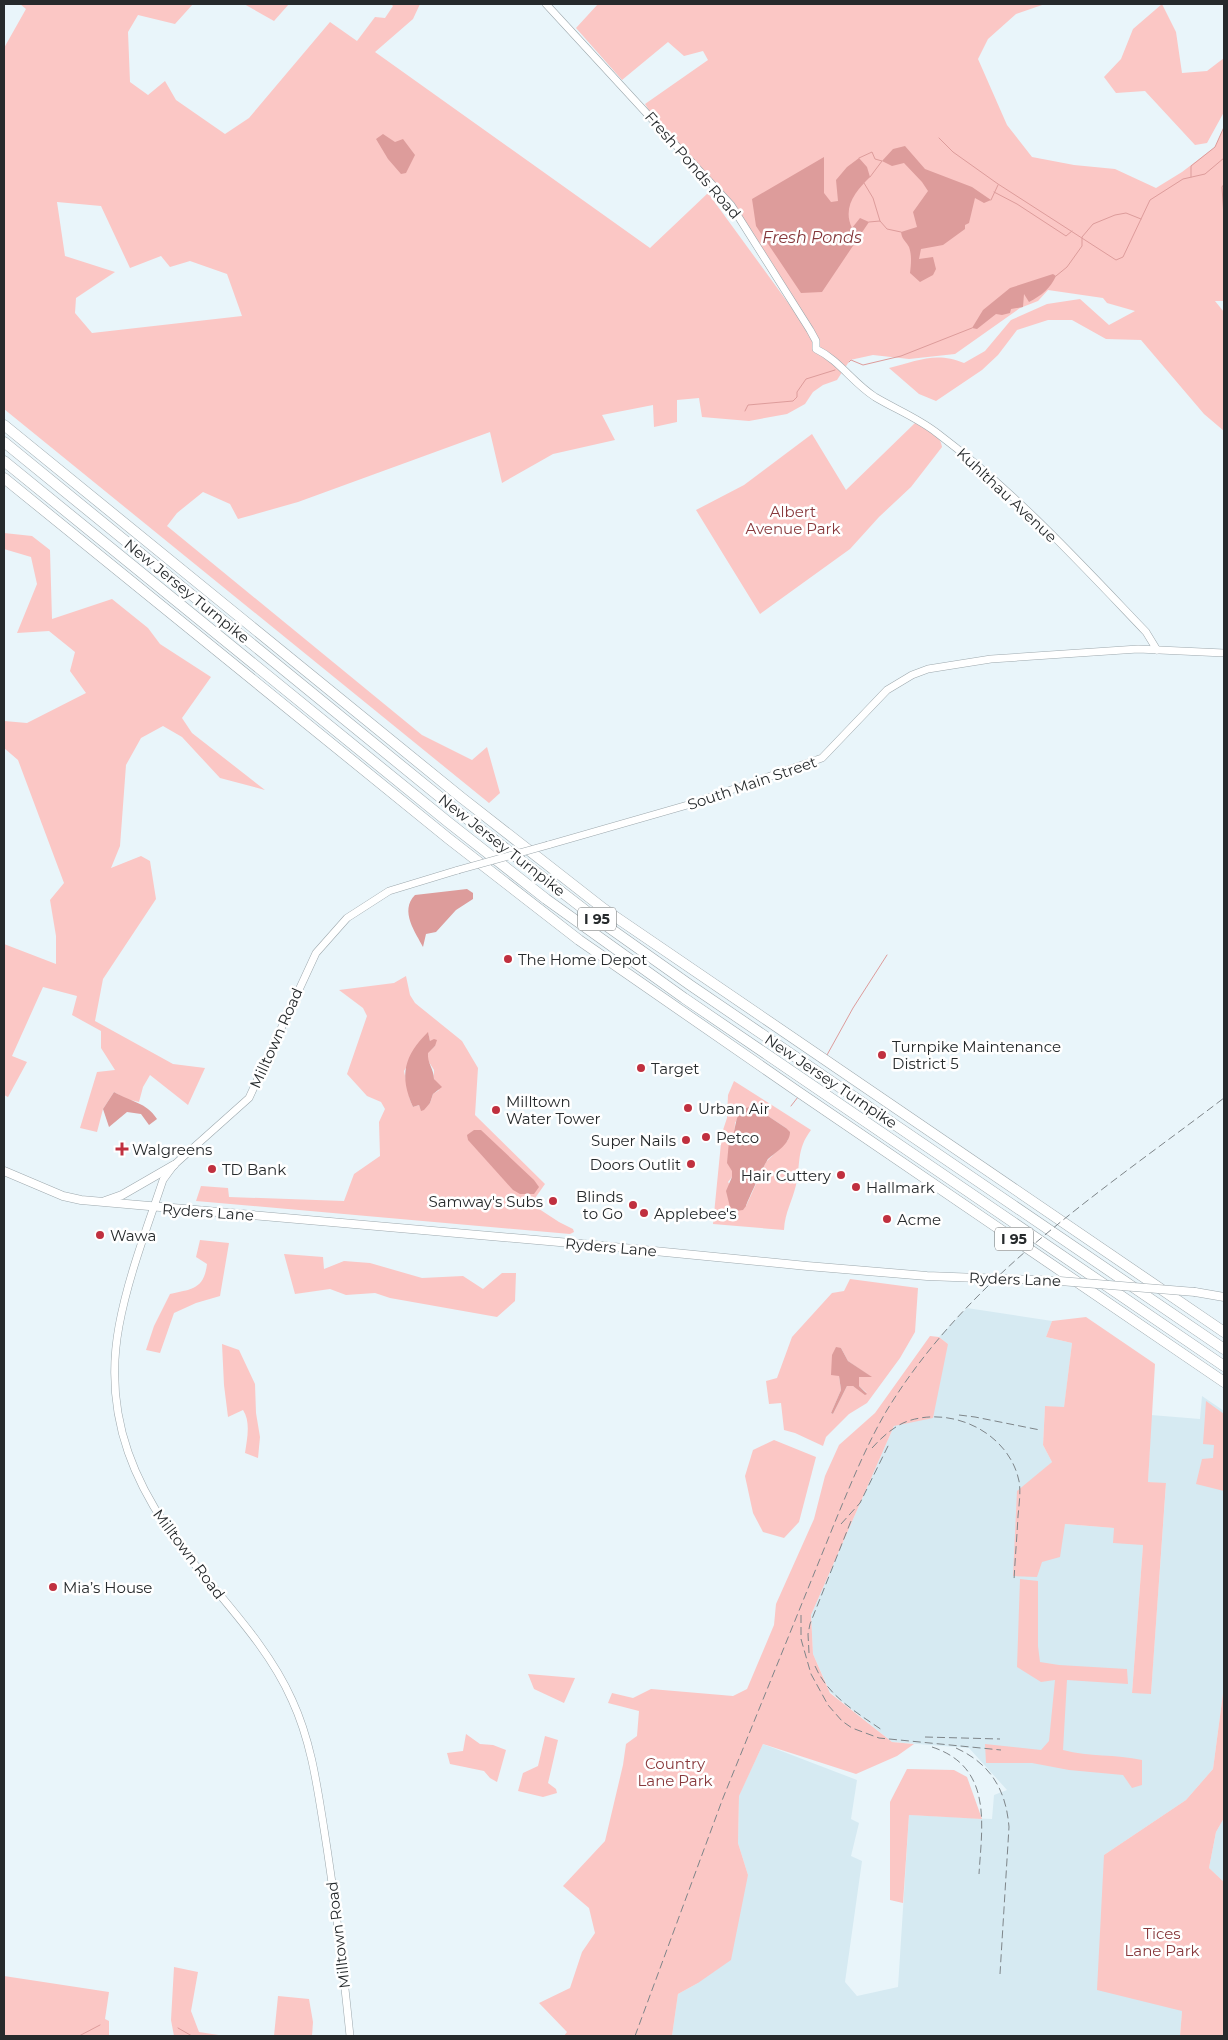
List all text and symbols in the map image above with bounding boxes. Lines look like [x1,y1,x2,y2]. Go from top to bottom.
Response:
street label: Fresh Ponds Road [641,107,745,223]
water label: Fresh Ponds [762,228,862,247]
street label: Kuhlthau Avenue [953,444,1061,546]
park label: Albert Avenue Park [746,502,840,538]
street label: New Jersey Turnpike [121,535,253,647]
street label: South Main Street [685,752,819,814]
street label: New Jersey Turnpike [435,790,569,900]
road number: I 95 [578,908,616,931]
place label: The Home Depot [518,950,647,969]
marker: The Home Depot [502,953,514,965]
street label: Milltown Road [245,985,307,1091]
street label: New Jersey Turnpike [761,1030,901,1132]
place label: Turnpike Maintenance District 5 [892,1037,1061,1073]
marker: Turnpike Maintenance District 5 [876,1049,888,1061]
place label: Target [651,1059,699,1078]
marker: Target [635,1062,647,1074]
place label: Milltown Water Tower [506,1092,601,1128]
place label: Urban Air [698,1099,770,1118]
marker: Urban Air [682,1102,694,1114]
marker: Milltown Water Tower [490,1104,502,1116]
place label: Petco [716,1128,759,1147]
place label: Super Nails [591,1131,676,1150]
marker: Petco [700,1131,712,1143]
marker: Super Nails [680,1134,692,1146]
place label: Walgreens [132,1140,212,1159]
marker: Walgreens [116,1143,128,1155]
place label: Doors Outlit [590,1155,681,1174]
marker: Doors Outlit [685,1158,697,1170]
place label: TD Bank [222,1160,286,1179]
marker: TD Bank [206,1163,218,1175]
place label: Hair Cuttery [741,1166,832,1185]
marker: Hair Cuttery [835,1169,847,1181]
place label: Hallmark [866,1178,935,1197]
marker: Hallmark [850,1181,862,1193]
place label: Blinds to Go [576,1187,623,1223]
place label: Samway's Subs [429,1192,543,1211]
marker: Samway's Subs [547,1195,559,1207]
street label: Ryders Lane [161,1199,255,1225]
marker: Blinds to Go [627,1199,639,1211]
place label: Applebee's [654,1204,736,1223]
marker: Applebee's [638,1207,650,1219]
place label: Acme [897,1210,941,1229]
marker: Acme [881,1213,893,1225]
place label: Wawa [110,1226,156,1245]
road number: I 95 [995,1228,1033,1250]
marker: Wawa [94,1229,106,1241]
street label: Ryders Lane [564,1234,658,1260]
street label: Ryders Lane [969,1268,1061,1290]
street label: Milltown Road [149,1505,229,1603]
place label: Mia’s House [63,1578,152,1597]
marker: Mia’s House [47,1581,59,1593]
park label: Country Lane Park [637,1754,713,1790]
street label: Milltown Road [322,1880,354,1990]
park label: Tices Lane Park [1124,1924,1200,1960]

